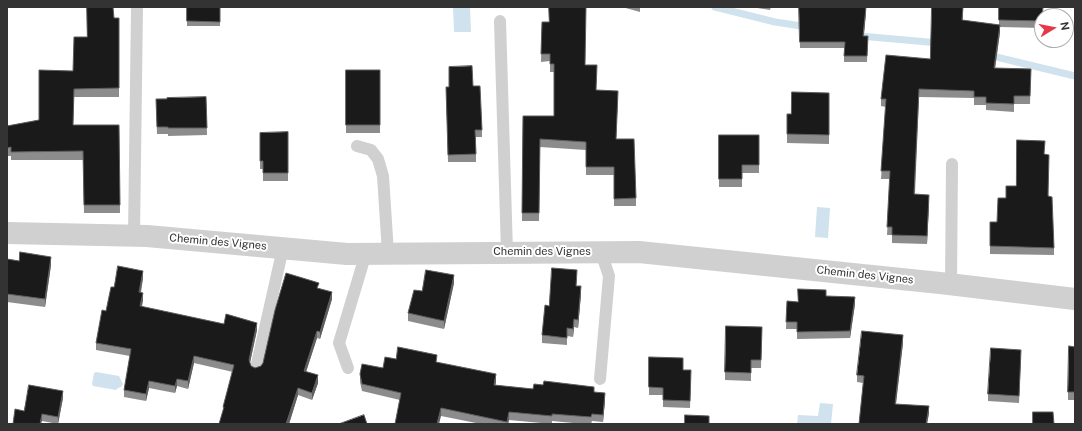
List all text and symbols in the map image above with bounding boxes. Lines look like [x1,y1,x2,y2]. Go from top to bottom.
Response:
north arrow [1034,8,1074,48]
text: N [1058,21,1071,31]
street label: Chemin des Vignes [169,231,267,253]
street label: Chemin des Vignes [493,245,591,259]
street label: Chemin des Vignes [816,263,914,287]

